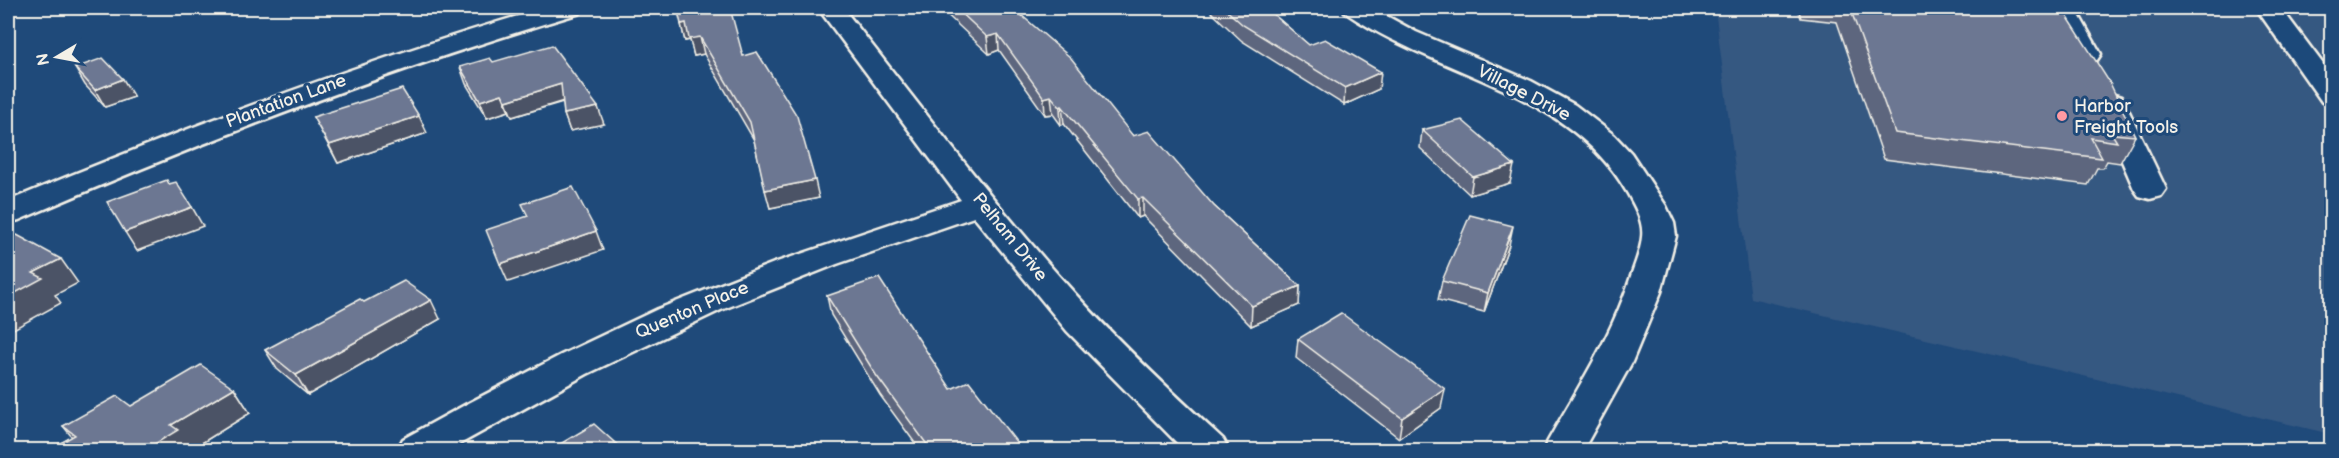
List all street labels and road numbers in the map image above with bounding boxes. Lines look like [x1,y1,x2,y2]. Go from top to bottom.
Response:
street label: Village Drive [1474,61,1574,126]
street label: Plantation Lane [223,69,349,133]
street label: Pelham Drive [968,189,1052,286]
street label: Quenton Place [632,277,752,343]

